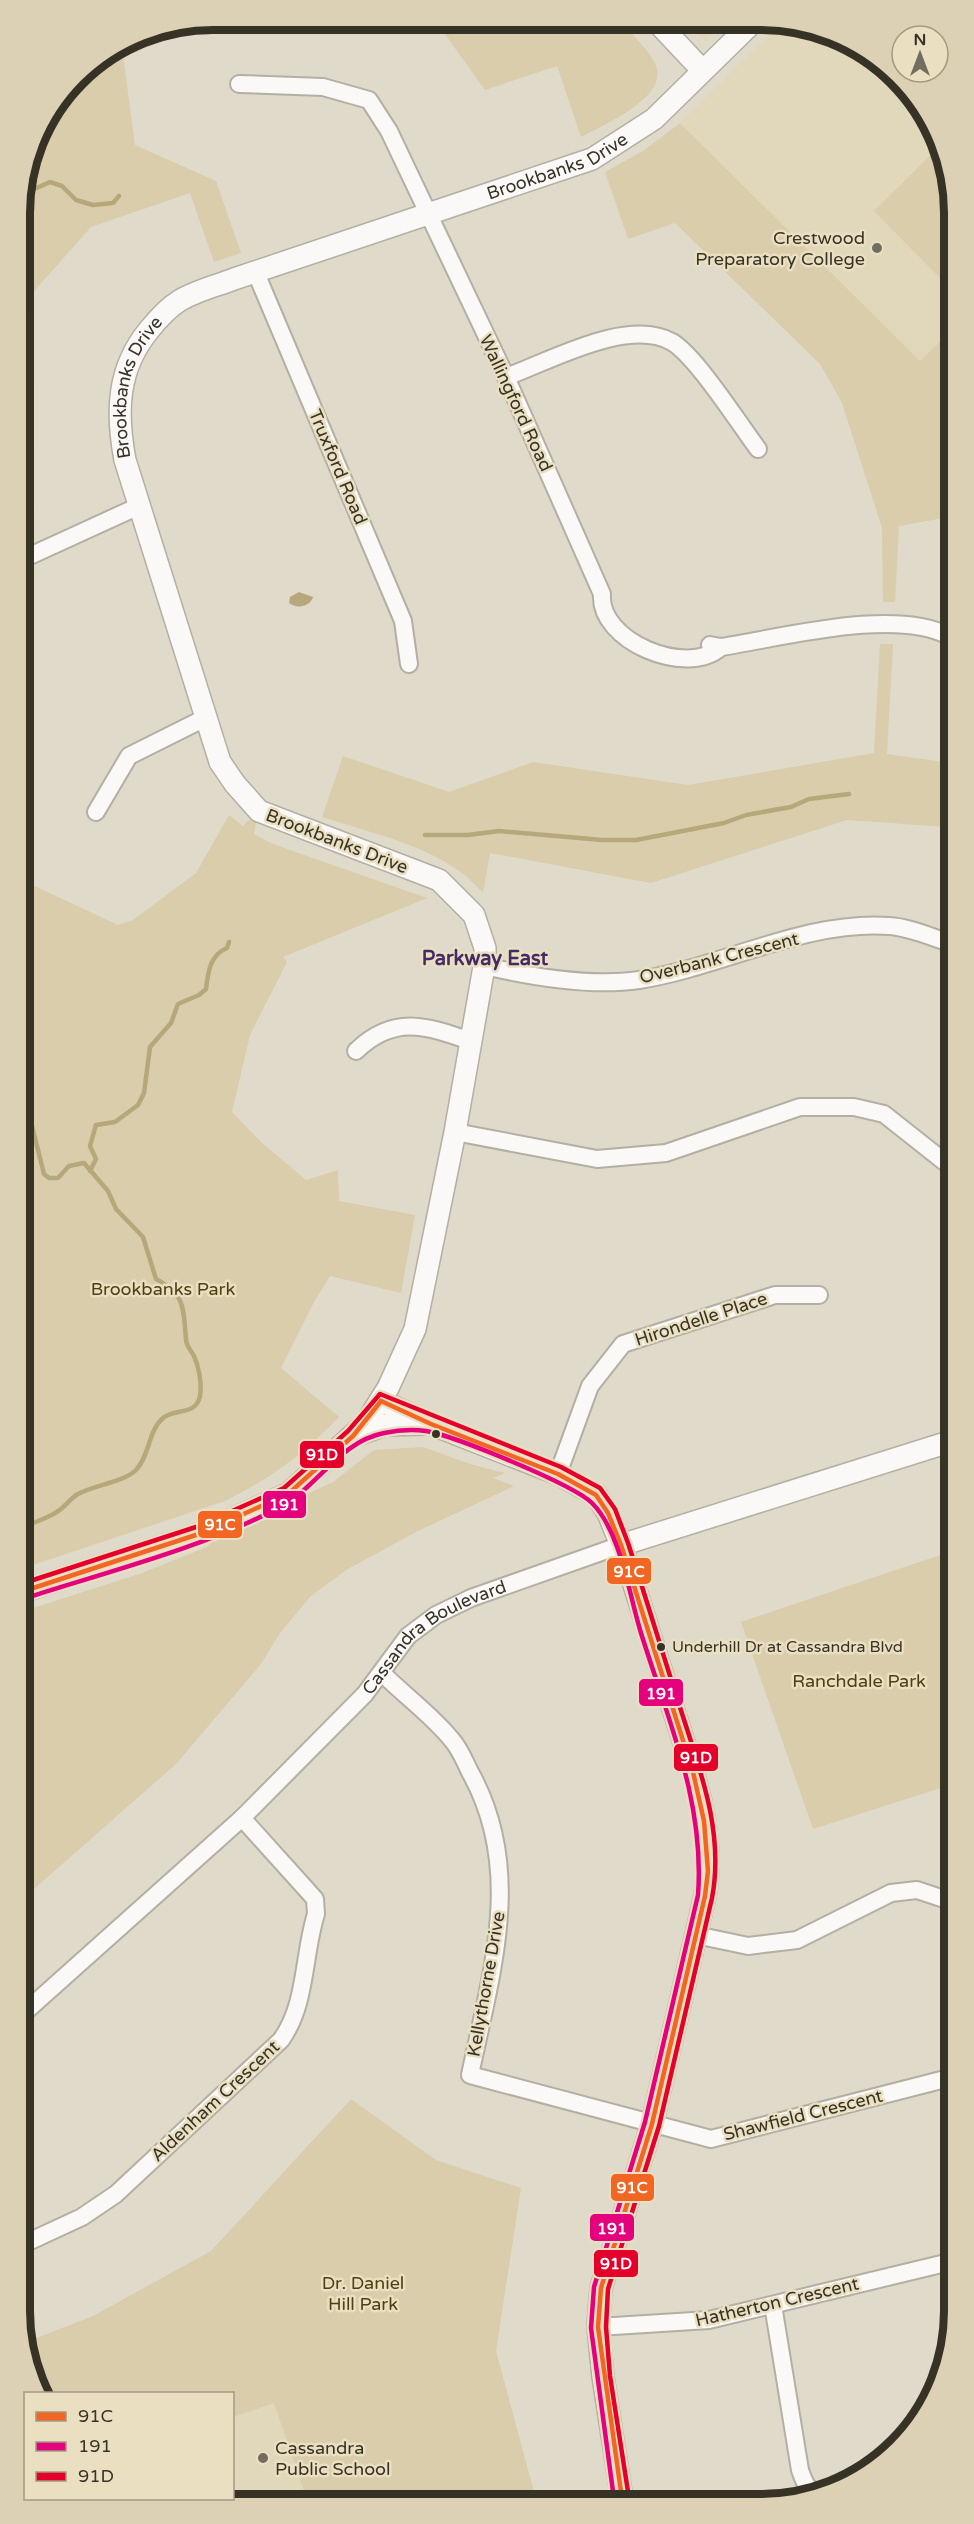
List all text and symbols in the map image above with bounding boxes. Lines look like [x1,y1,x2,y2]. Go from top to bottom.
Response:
north arrow [890,24,950,84]
text: N [914,30,926,50]
street label: Brookbanks Drive [484,128,632,205]
place label: Crestwood Preparatory College [695,227,865,270]
marker: Crestwood Preparatory College [870,241,884,255]
street label: Brookbanks Drive [109,311,167,460]
street label: Wallingford Road [475,331,557,475]
street label: Truxford Road [304,406,372,528]
street label: Brookbanks Drive [263,804,411,878]
street label: Overbank Crescent [637,928,801,988]
district label: Parkway East [422,947,549,971]
park label: Brookbanks Park [91,1278,235,1300]
street label: Hirondelle Place [632,1287,770,1351]
unlabelled marker [430,1428,442,1440]
line badge: 91D [299,1440,345,1469]
text: 91D [306,1445,338,1465]
line badge: 191 [262,1490,307,1519]
text: 191 [269,1495,299,1515]
line badge: 91C [197,1510,243,1539]
text: 91C [204,1515,236,1535]
line badge: 91C [606,1557,652,1585]
text: 91C [613,1562,645,1582]
street label: Cassandra Boulevard [357,1575,509,1699]
place label: Underhill Dr at Cassandra Blvd [672,1637,903,1657]
marker: Underhill Dr at Cassandra Blvd [655,1641,667,1653]
park label: Ranchdale Park [792,1670,926,1692]
line badge: 191 [638,1678,684,1707]
text: 191 [646,1684,676,1704]
line badge: 91D [673,1743,719,1772]
text: 91D [680,1748,712,1768]
street label: Kellythorne Drive [462,1910,510,2058]
street label: Aldenham Crescent [146,2036,284,2166]
street label: Shawfield Crescent [721,2085,885,2145]
line badge: 91C [610,2173,655,2202]
text: 91C [616,2178,648,2198]
line badge: 191 [589,2213,635,2242]
text: 191 [597,2219,627,2239]
line badge: 91D [593,2249,639,2278]
text: 91D [600,2254,632,2274]
park label: Dr. Daniel Hill Park [322,2272,404,2315]
street label: Hatherton Crescent [693,2272,861,2331]
legend [24,2392,234,2500]
text: 91C [78,2405,113,2427]
text: 191 [78,2435,112,2457]
place label: Cassandra Public School [275,2437,391,2480]
marker: Cassandra Public School [256,2451,270,2465]
text: 91D [78,2465,114,2487]

